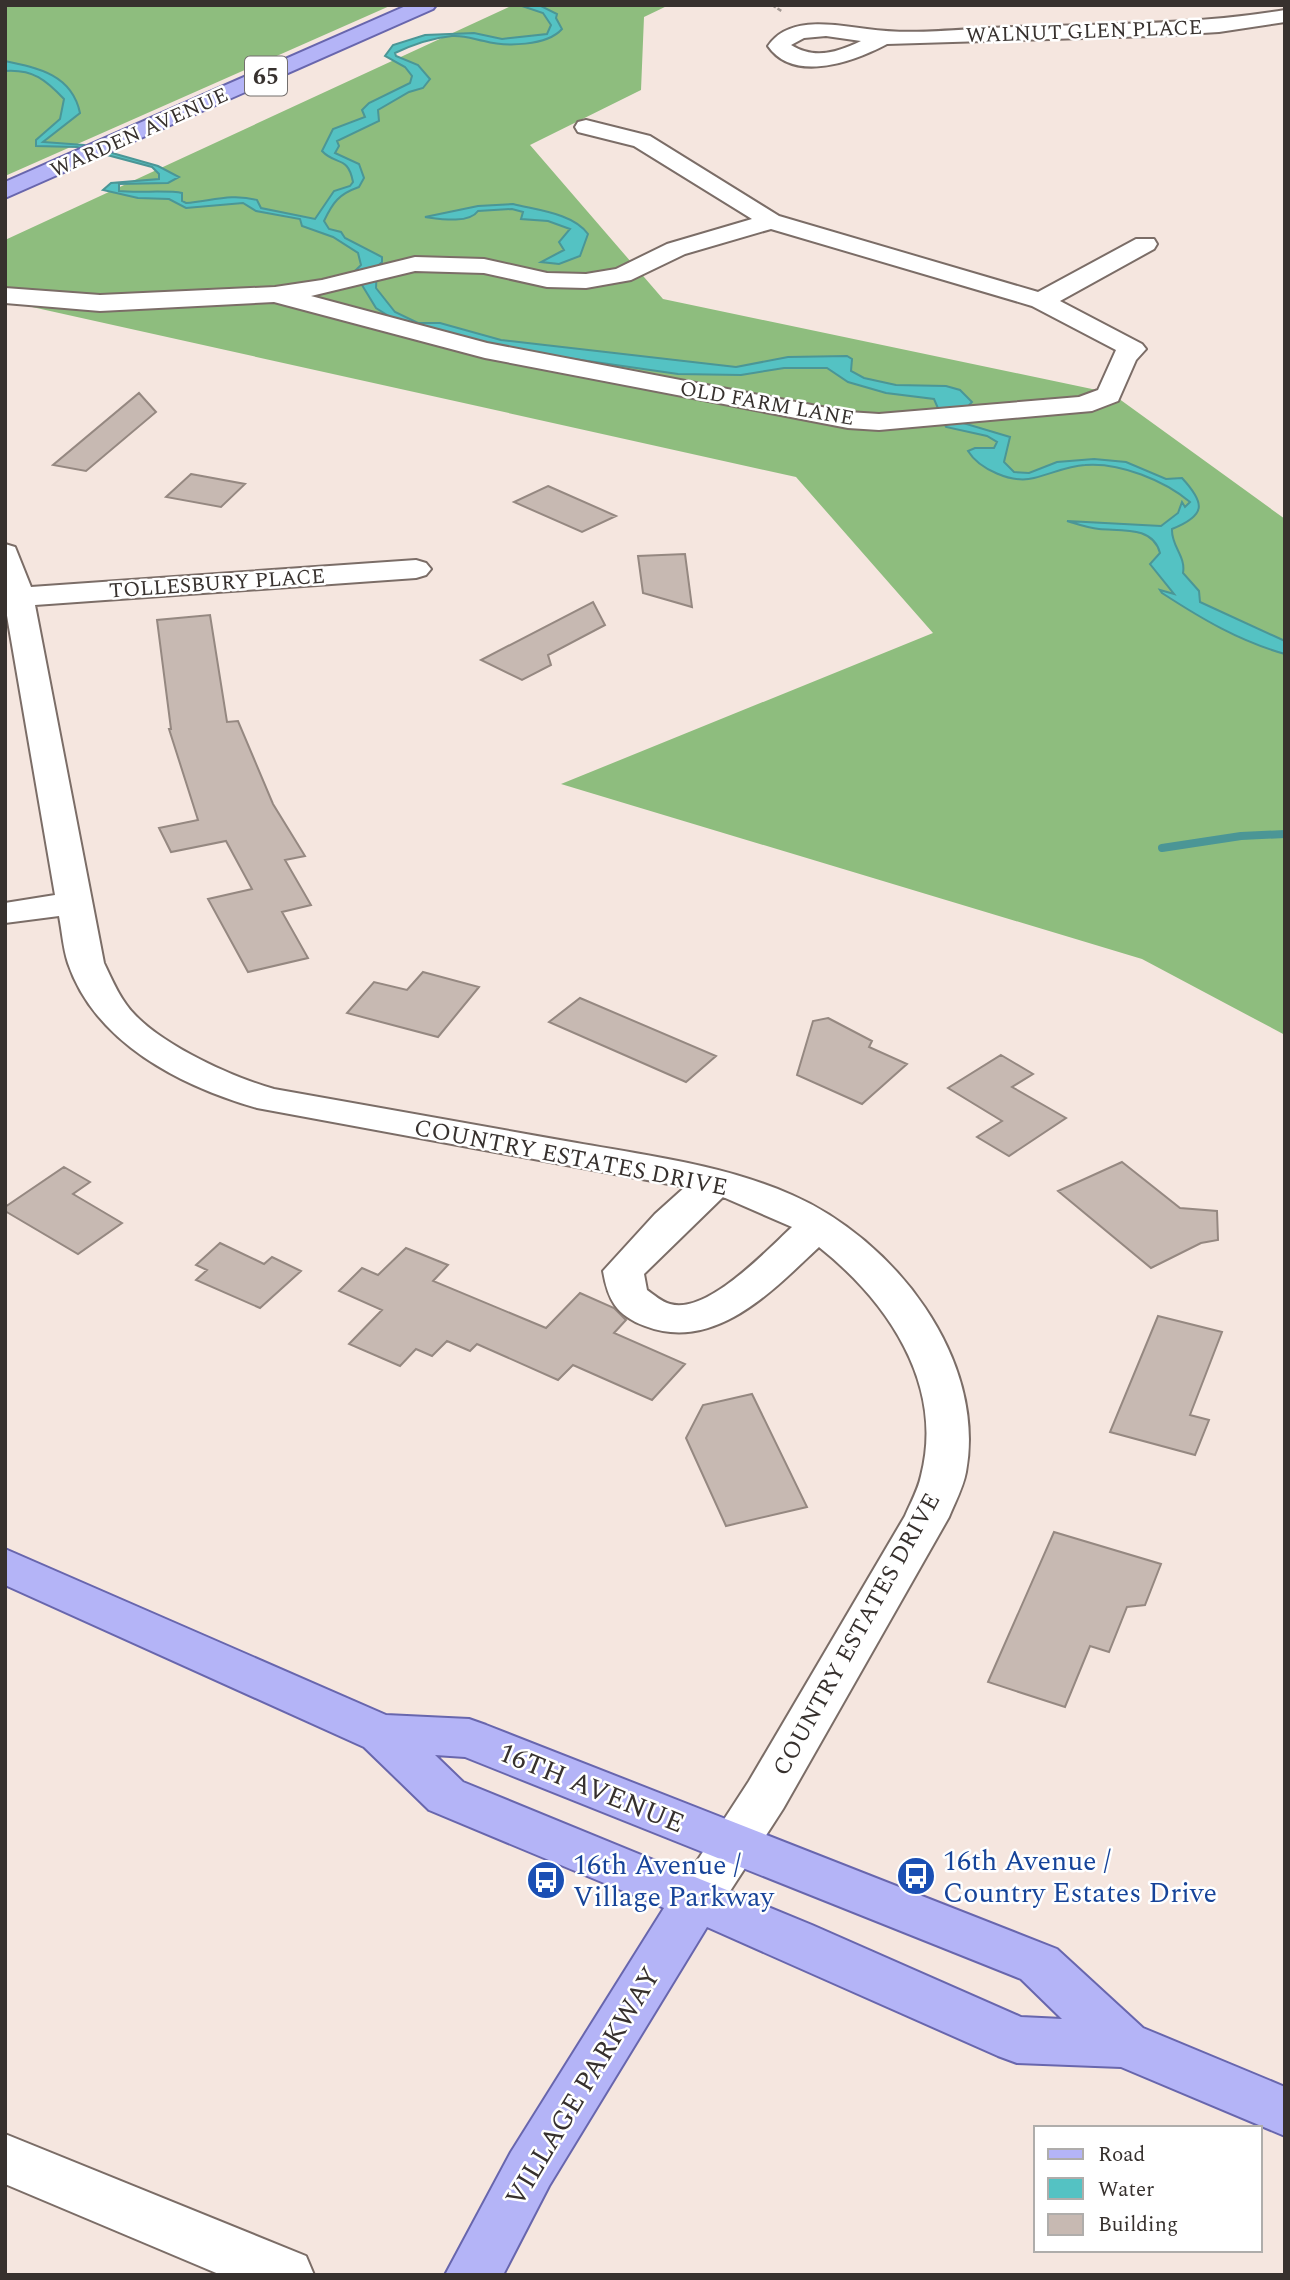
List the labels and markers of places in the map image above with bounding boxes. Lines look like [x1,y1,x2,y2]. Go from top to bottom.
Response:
place label: 16th Avenue / Country Estates Drive [943,1840,1217,1915]
place label: 16th Avenue / Village Parkway [573,1844,775,1919]
bus stop icon: 16th Avenue / Country Estates Drive [895,1855,937,1897]
bus stop icon: 16th Avenue / Village Parkway [525,1859,567,1901]

